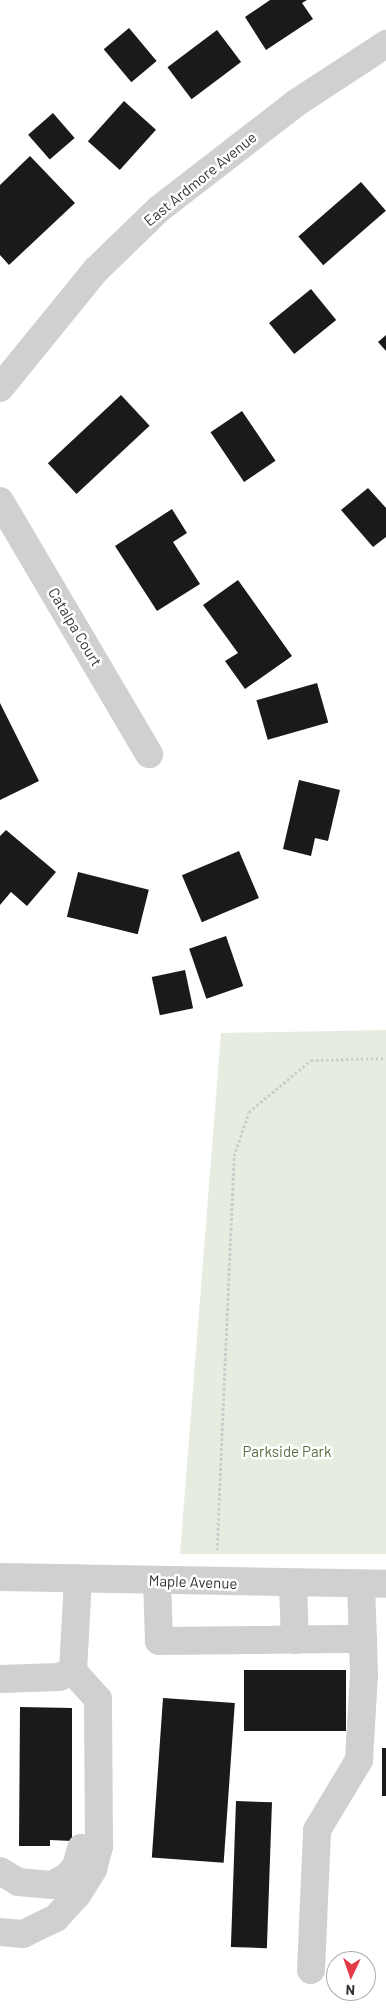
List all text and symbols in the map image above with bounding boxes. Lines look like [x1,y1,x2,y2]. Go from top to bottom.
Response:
street label: East Ardmore Avenue [140,128,260,230]
street label: Catalpa Court [44,584,106,670]
park label: Parkside Park [242,1443,332,1461]
street label: Maple Avenue [148,1571,238,1593]
north arrow [326,1951,376,2001]
text: N [345,1982,355,1999]

